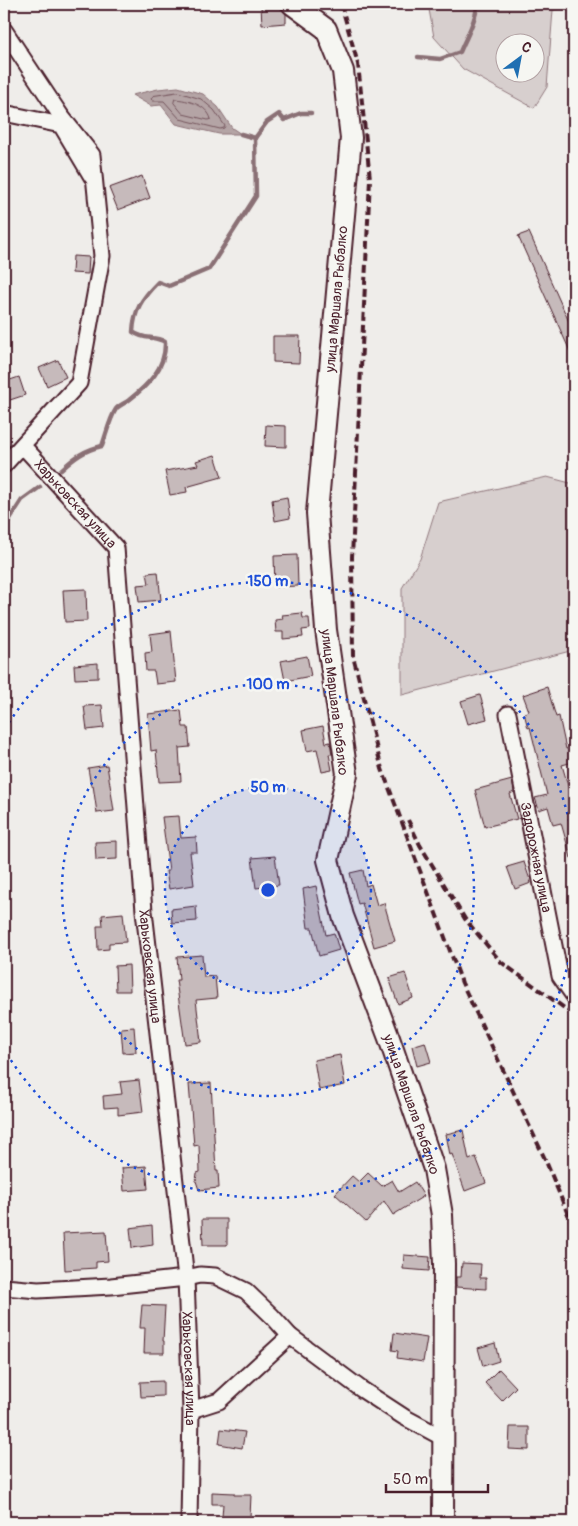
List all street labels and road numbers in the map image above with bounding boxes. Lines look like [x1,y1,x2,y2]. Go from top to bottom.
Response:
street label: улица Маршала Рыбалко [322,225,351,374]
street label: Харьковская улица [30,456,120,552]
street label: улица Маршала Рыбалко [317,627,352,777]
street label: Задорожная улица [517,801,555,914]
street label: Харьковская улица [135,909,165,1024]
street label: улица Маршала Рыбалко [379,1031,443,1176]
street label: Харьковская улица [178,1311,199,1426]

